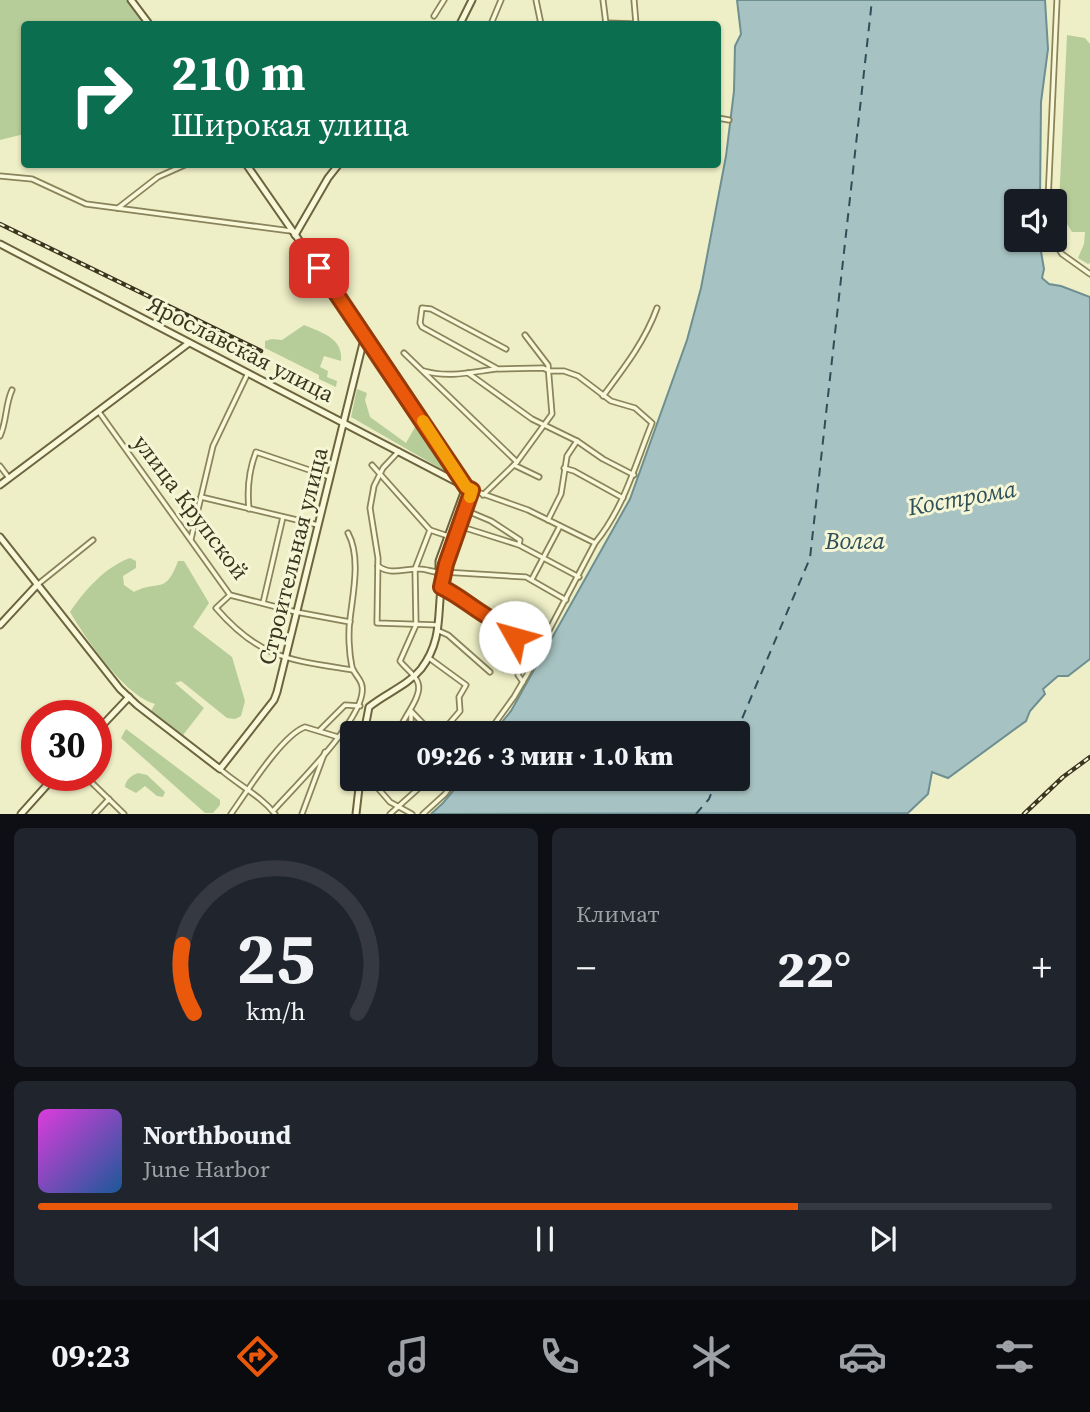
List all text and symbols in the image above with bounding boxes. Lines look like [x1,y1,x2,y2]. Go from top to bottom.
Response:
text: 210 m [171,39,306,106]
icon: right [56,49,147,140]
text: Широкая улица [171,103,409,147]
map controls [1004,189,1067,252]
button: sound [1004,189,1067,252]
pin [289,238,349,298]
icon: arrive [300,249,338,287]
street label: Ярославская улица [142,288,340,410]
street label: улица Крупской [126,428,256,586]
street label: Строительная улица [250,444,336,668]
water label: Кострома [904,472,1019,523]
water label: Волга [824,524,886,557]
position arrow [478,600,552,674]
speed limit sign: 30 [21,700,112,791]
text: 09:26 · 3 мин · 1.0 km [417,738,673,774]
text: Климат [576,898,660,930]
text: 25 [237,909,315,1008]
text: 22° [777,933,851,1004]
text: − [576,942,596,994]
text: + [1032,942,1052,994]
text: km/h [246,994,306,1028]
text: Northbound [143,1117,291,1153]
text: June Harbor [143,1153,270,1185]
icon: previous [188,1220,226,1258]
icon: pause [526,1220,564,1258]
icon: next [864,1220,902,1258]
icon: directions [233,1332,282,1381]
icon: music [384,1332,433,1381]
icon: phone [535,1332,584,1381]
icon: climate [687,1332,736,1381]
icon: car [838,1332,887,1381]
icon: filters [990,1332,1039,1381]
text: 09:23 [51,1334,130,1378]

